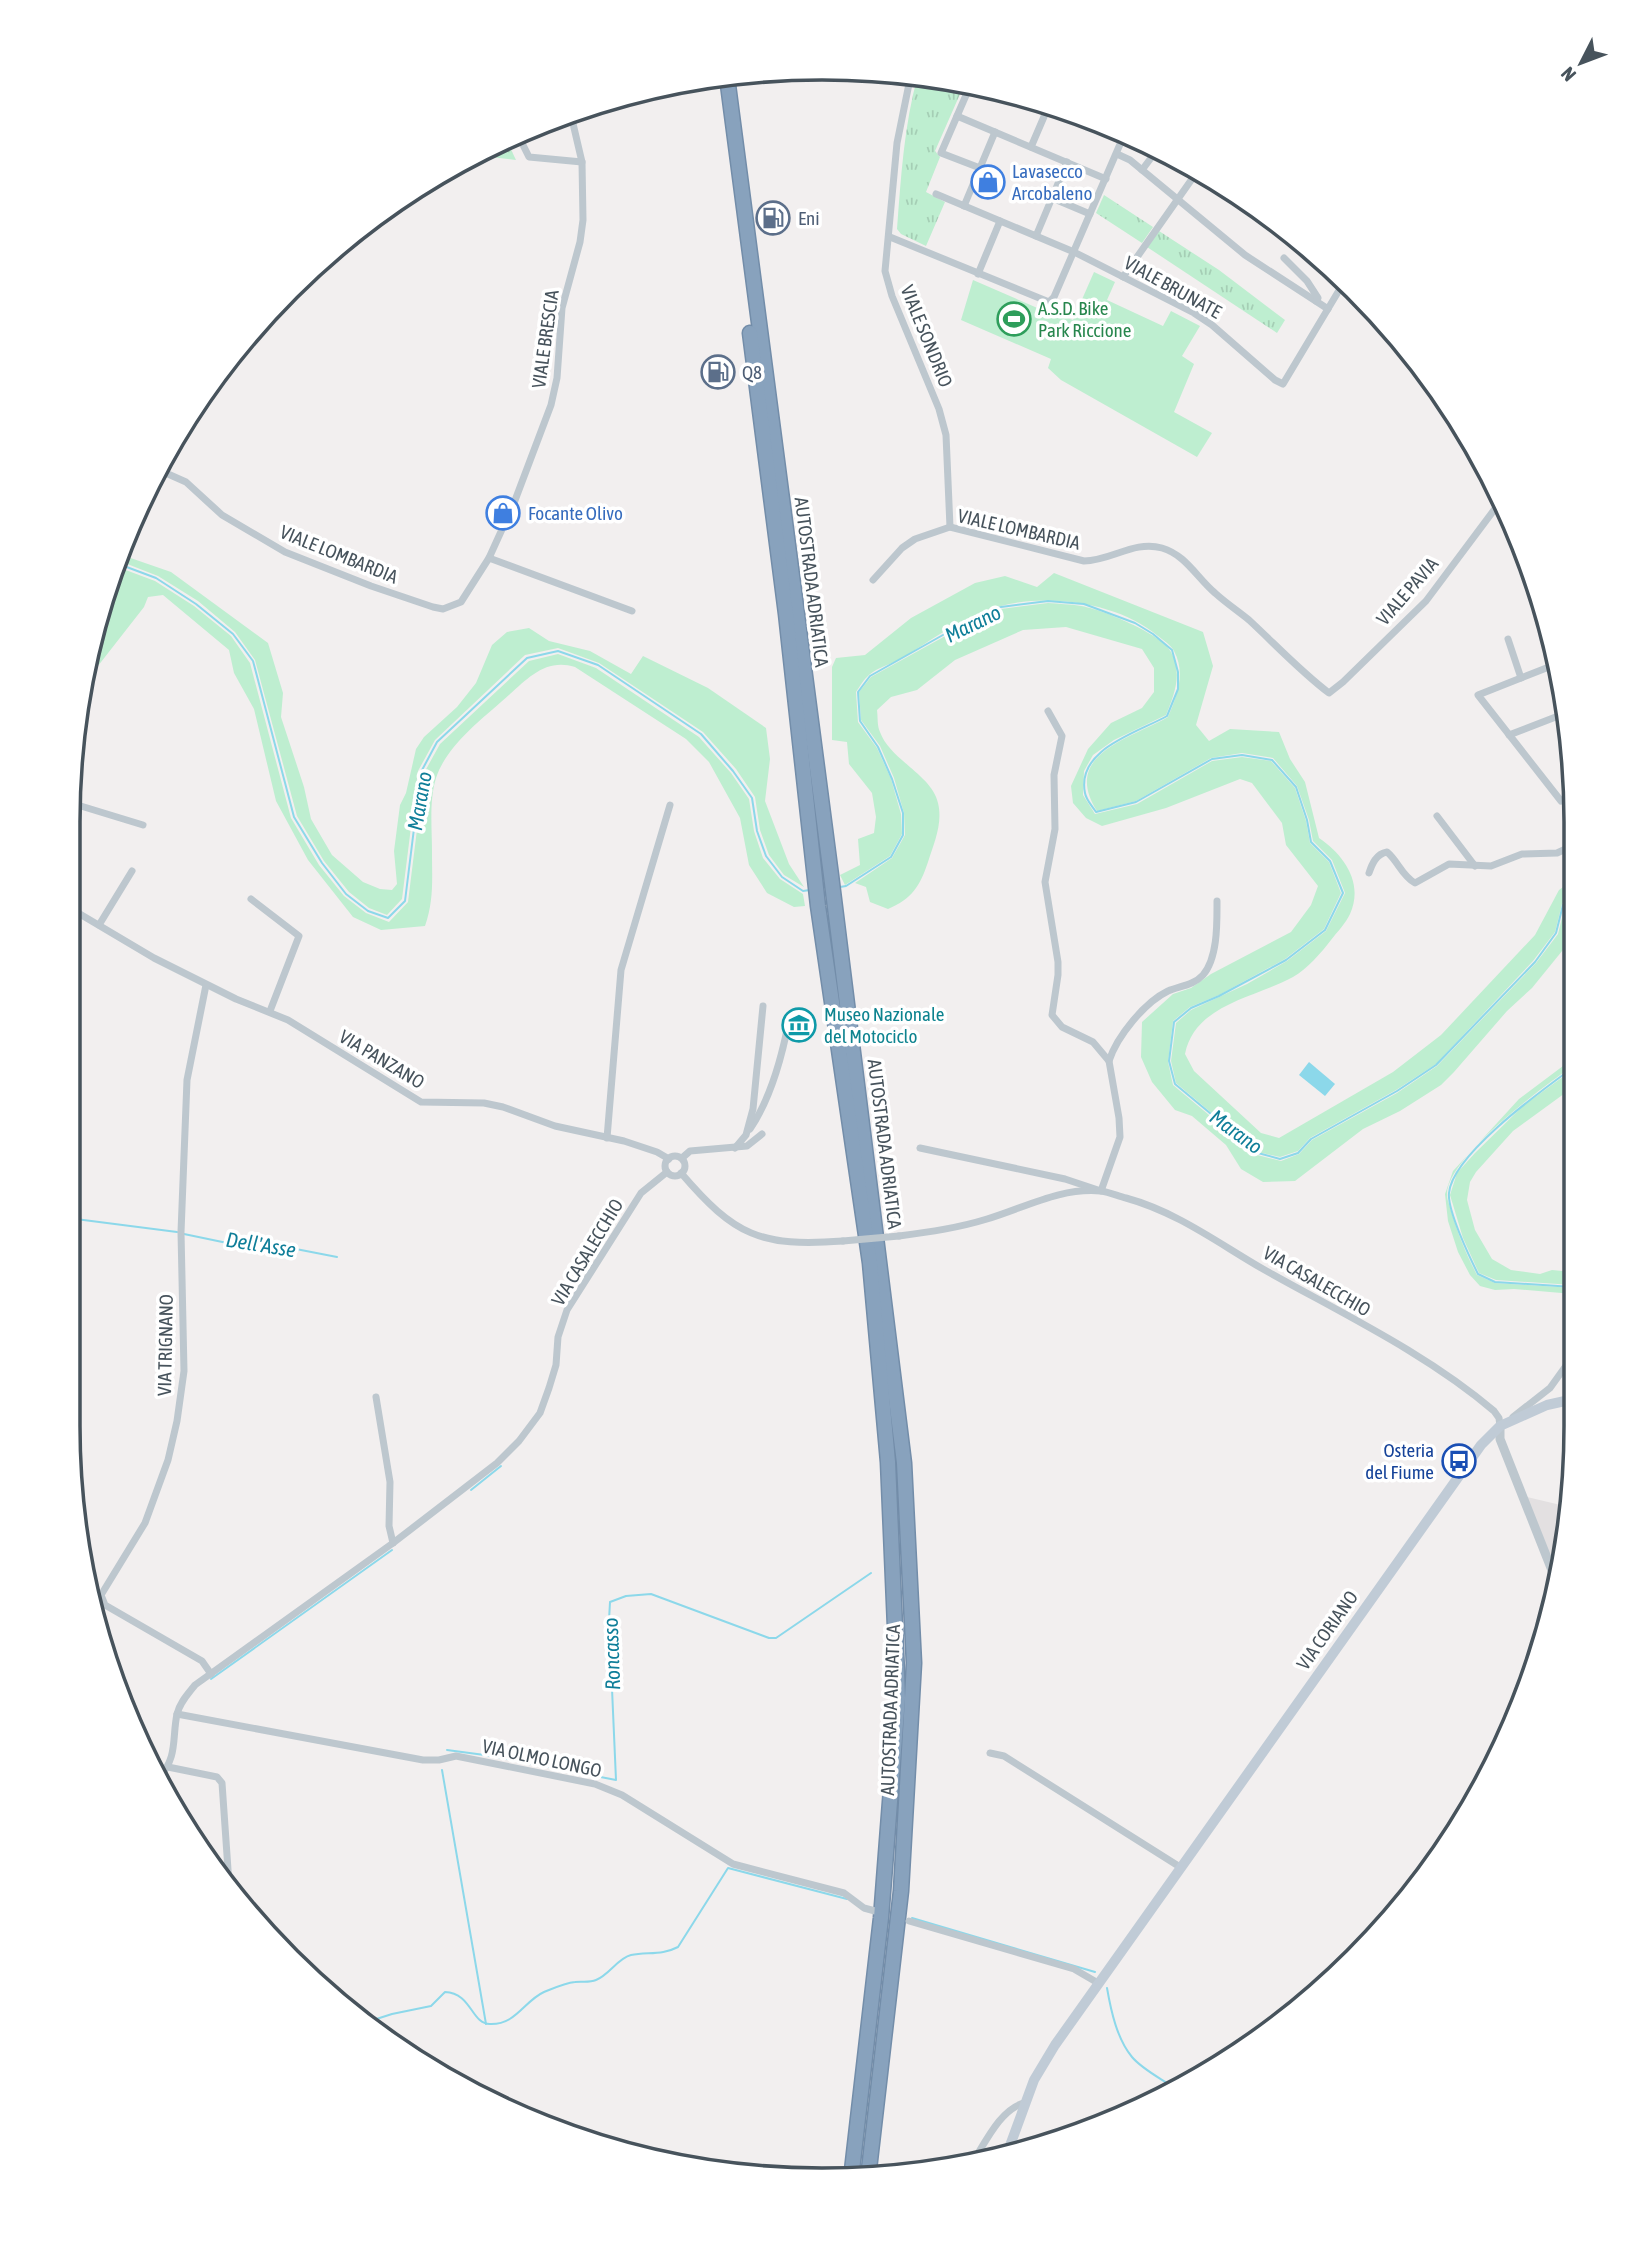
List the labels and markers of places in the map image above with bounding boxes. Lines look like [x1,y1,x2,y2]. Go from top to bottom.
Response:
place label: Lavasecco Arcobaleno [1012,160,1092,204]
shop icon: Lavasecco Arcobaleno [969,163,1007,201]
fuel station icon: Eni [754,199,792,237]
place label: Eni [798,207,820,229]
place label: A.S.D. Bike Park Riccione [1038,297,1131,341]
sports icon: A.S.D. Bike Park Riccione [995,300,1033,338]
fuel station icon: Q8 [699,353,737,391]
place label: Q8 [742,361,762,383]
shop icon: Focante Olivo [484,494,522,532]
place label: Focante Olivo [528,502,623,524]
place label: Museo Nazionale del Motociclo [824,1003,944,1047]
museum icon: Museo Nazionale del Motociclo [780,1006,818,1044]
place label: Osteria del Fiume [1365,1439,1434,1483]
bus stop icon: Osteria del Fiume [1440,1442,1478,1480]

